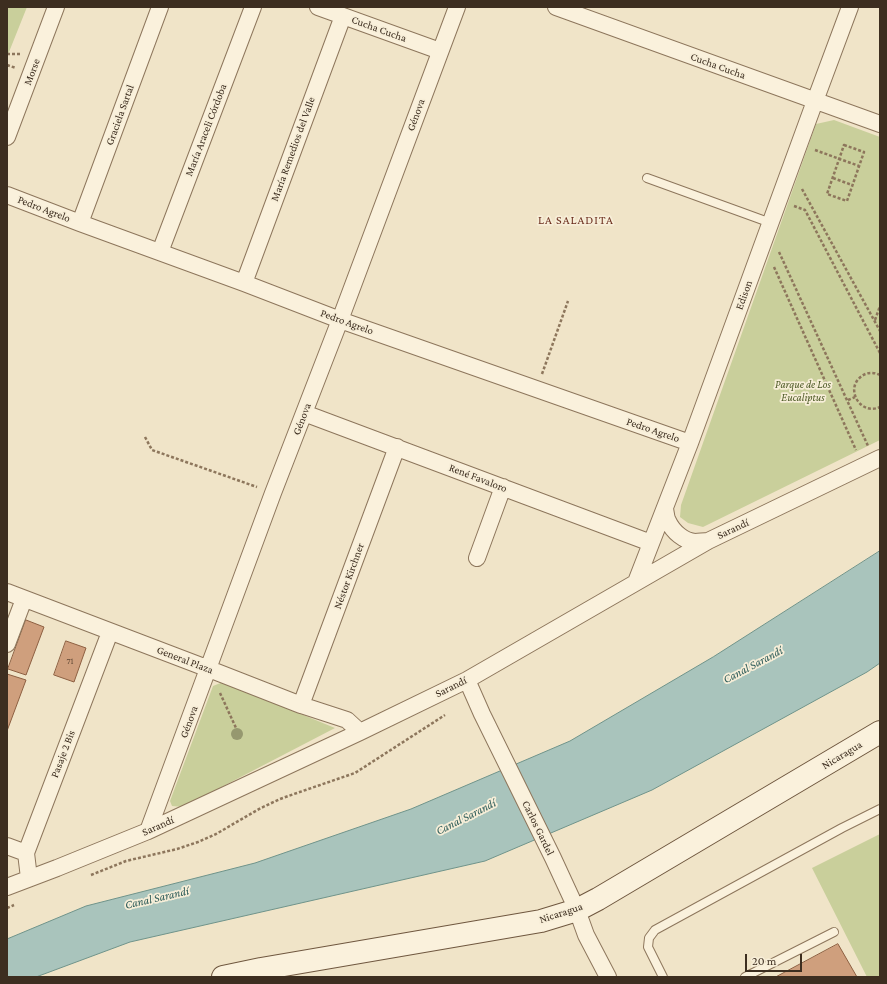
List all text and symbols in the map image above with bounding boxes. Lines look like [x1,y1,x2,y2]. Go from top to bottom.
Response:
street label: Cucha Cucha [350,13,408,45]
street label: Cucha Cucha [689,50,747,82]
street label: Morse [21,57,43,87]
street label: María Araceli Córdoba [182,82,230,178]
street label: Graciela Sartal [103,83,137,147]
street label: María Remedios del Valle [268,95,318,203]
street label: Génova [404,97,428,133]
street label: Pedro Agrelo [16,193,72,225]
district label: LA SALADITA [538,213,614,227]
street label: Edison [733,278,755,312]
street label: Pedro Agrelo [319,306,375,338]
park label: Parque de Los Eucaliptus [775,378,831,404]
street label: Génova [290,401,314,437]
street label: Pedro Agrelo [625,415,681,445]
street label: René Favaloro [447,461,509,495]
street label: Sarandí [715,516,751,542]
street label: Néstor Kirchner [331,541,367,611]
street label: General Plaza [155,643,215,677]
water label: Canal Sarandí [721,643,785,687]
house number: 71 [66,656,74,666]
street label: Sarandí [433,674,469,700]
street label: Génova [177,704,201,740]
street label: Pasaje 2 Bis [48,728,78,780]
street label: Nicaragua [819,738,865,772]
water label: Canal Sarandí [434,796,498,838]
street label: Carlos Gardel [519,798,557,858]
street label: Sarandí [140,813,176,839]
water label: Canal Sarandí [124,884,190,912]
street label: Nicaragua [538,900,584,926]
scale bar [747,946,804,972]
text: 20 m [752,954,776,968]

